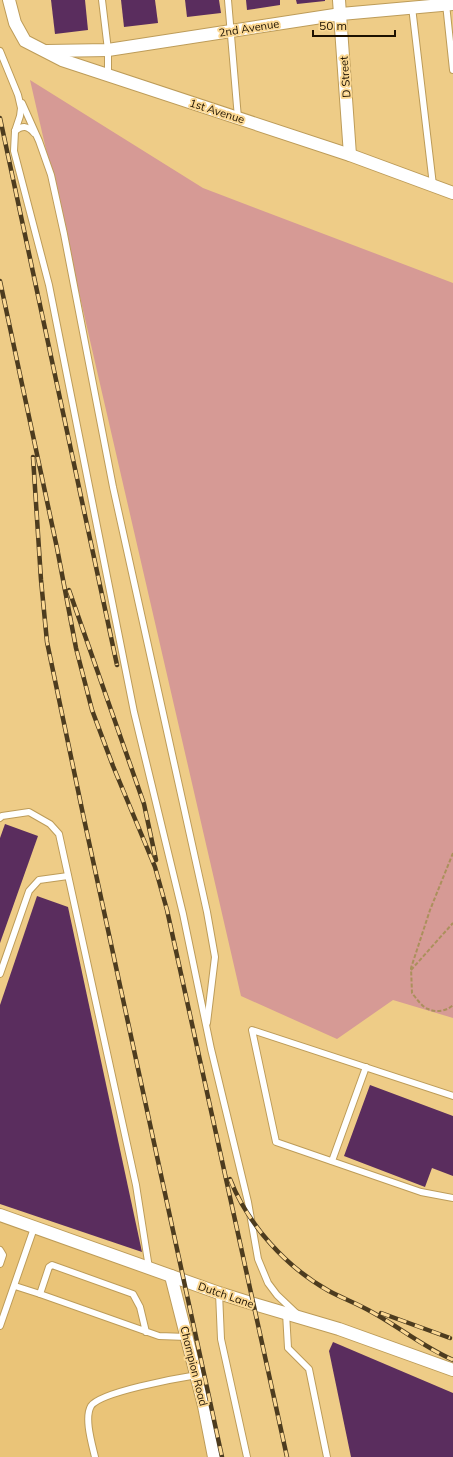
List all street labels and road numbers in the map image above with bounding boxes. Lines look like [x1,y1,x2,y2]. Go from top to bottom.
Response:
street label: 2nd Avenue [218,16,280,40]
street label: D Street [337,56,353,98]
street label: 1st Avenue [188,96,246,126]
street label: Dutch Lane [196,1279,256,1311]
street label: Champion Road [177,1325,211,1407]

